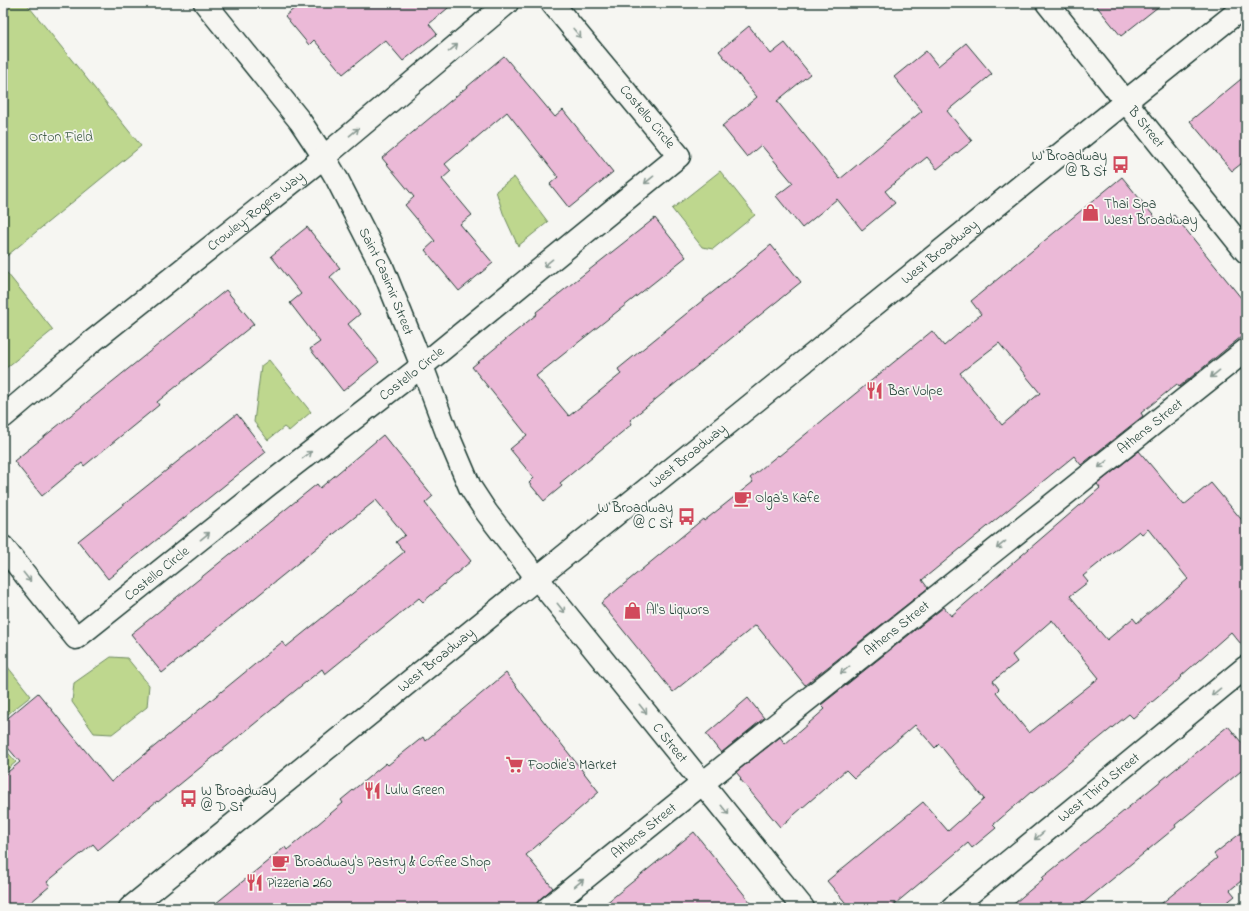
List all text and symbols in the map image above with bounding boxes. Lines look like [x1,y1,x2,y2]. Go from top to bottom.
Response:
one-way arrow [572,28,581,38]
one-way arrow [448,43,459,52]
street label: Costello Circle [614,80,681,154]
street label: B Street [1122,101,1170,153]
park label: Orton Field [29,127,93,148]
one-way arrow [349,127,359,136]
place label: W Broadway @ B St [1032,146,1107,183]
bus stop icon: W Broadway @ B St [1110,154,1130,174]
street label: Crowley-Rogers Way [203,166,310,256]
one-way arrow [643,176,654,185]
place label: Thai Spa West Broadway [1104,194,1198,232]
shop icon: Thai Spa West Broadway [1081,202,1101,222]
street label: West Broadway [897,214,983,290]
street label: Saint Casimir Street [353,224,419,339]
one-way arrow [543,258,554,267]
street label: Costello Circle [375,341,450,406]
one-way arrow [1210,370,1221,379]
restaurant icon: Bar Volpe [865,381,885,401]
place label: Bar Volpe [887,381,943,402]
street label: Athens Street [1113,393,1188,459]
street label: West Broadway [645,418,732,494]
one-way arrow [301,451,312,459]
one-way arrow [1097,460,1108,468]
cafe icon: Olga's Kafe [732,488,752,508]
place label: Olga's Kafe [755,488,820,510]
place label: W Broadway @ C St [598,498,673,535]
bus stop icon: W Broadway @ C St [676,506,696,526]
one-way arrow [199,531,210,540]
street label: Costello Circle [120,541,194,606]
one-way arrow [996,541,1007,549]
one-way arrow [23,572,32,583]
street label: Athens Street [859,595,935,661]
shop icon: Al's Liquors [623,600,643,620]
place label: Al's Liquors [646,600,709,621]
one-way arrow [557,602,566,613]
street label: West Broadway [393,622,480,698]
one-way arrow [839,665,850,674]
one-way arrow [1210,687,1221,696]
one-way arrow [638,704,647,715]
street label: C Street [647,718,693,768]
street label: West Third Street [1053,747,1145,828]
supermarket icon: Foodie's Market [505,755,525,775]
place label: Foodie's Market [527,755,617,776]
restaurant icon: Lulu Green [362,780,382,800]
place label: Lulu Green [385,780,445,801]
place label: W Broadway @ D St [201,781,277,818]
bus stop icon: W Broadway @ D St [178,789,198,809]
street label: Athens Street [606,798,681,864]
one-way arrow [720,805,729,816]
one-way arrow [1034,832,1045,841]
cafe icon: Broadway's Pastry & Coffee Shop [271,852,291,872]
place label: Broadway's Pastry & Coffee Shop [293,852,491,874]
restaurant icon: Pizzeria 260 [244,873,264,893]
place label: Pizzeria 260 [267,873,332,894]
one-way arrow [573,879,584,888]

